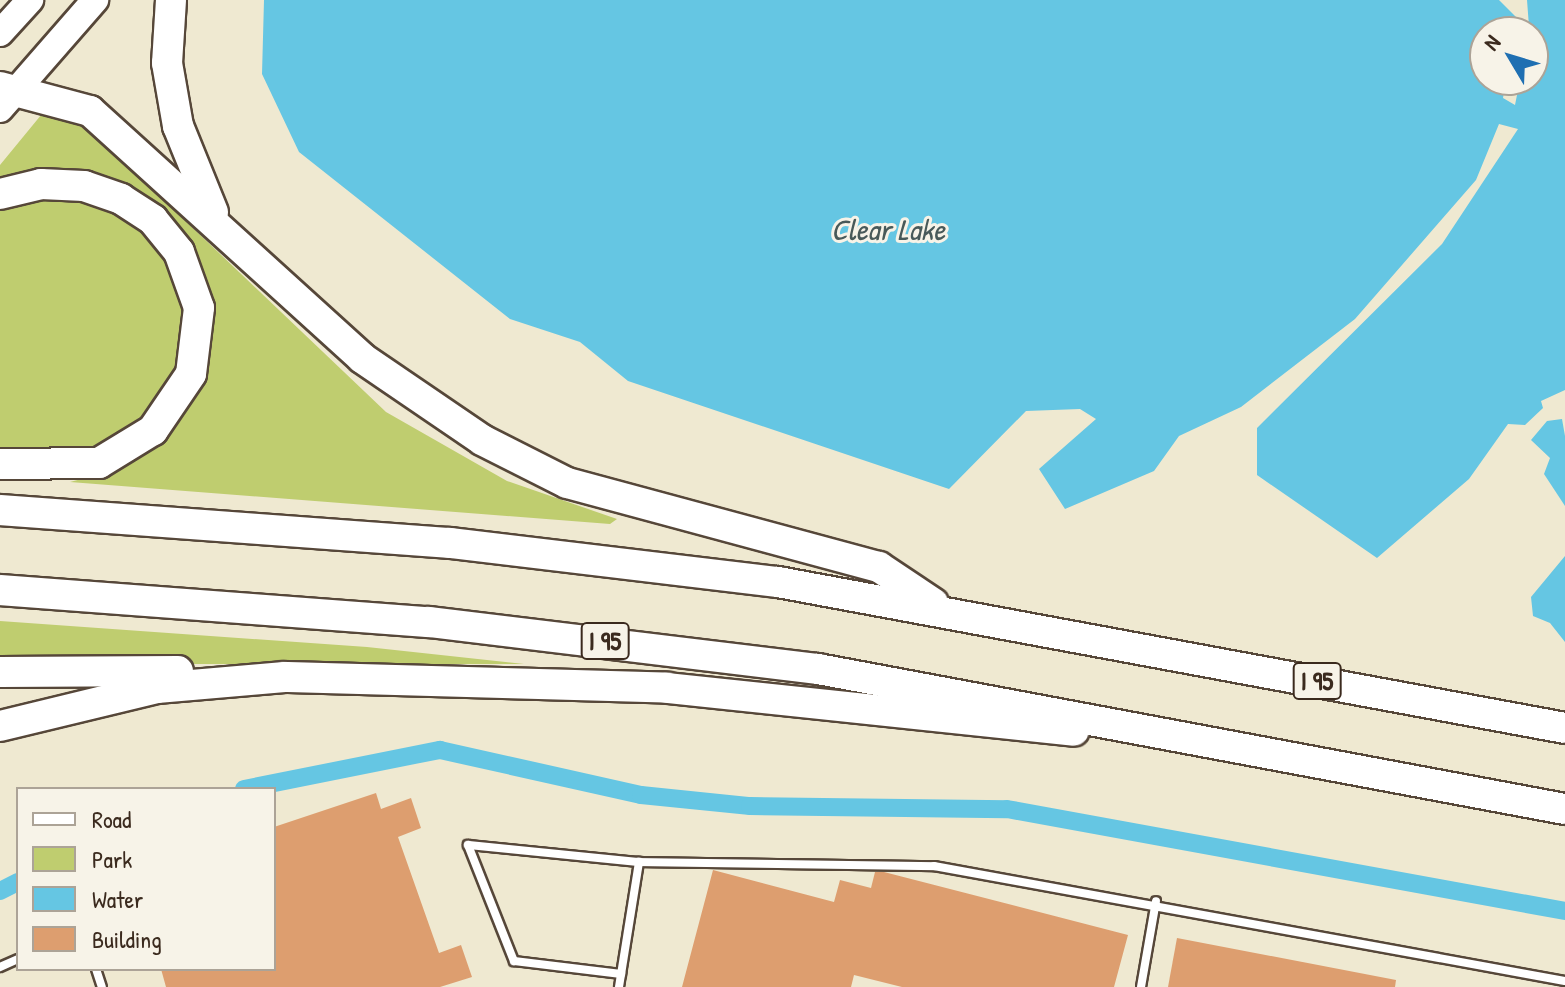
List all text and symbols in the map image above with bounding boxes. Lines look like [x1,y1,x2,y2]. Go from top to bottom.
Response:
north arrow [1469,16,1549,96]
text: N [1476,29,1507,56]
water label: Clear Lake [831,211,945,247]
road number: I 95 [579,619,631,663]
road number: I 95 [1291,659,1343,703]
legend [16,787,276,971]
text: Road [92,803,131,835]
text: Park [92,843,132,875]
text: Water [92,883,143,915]
text: Building [92,923,162,955]

